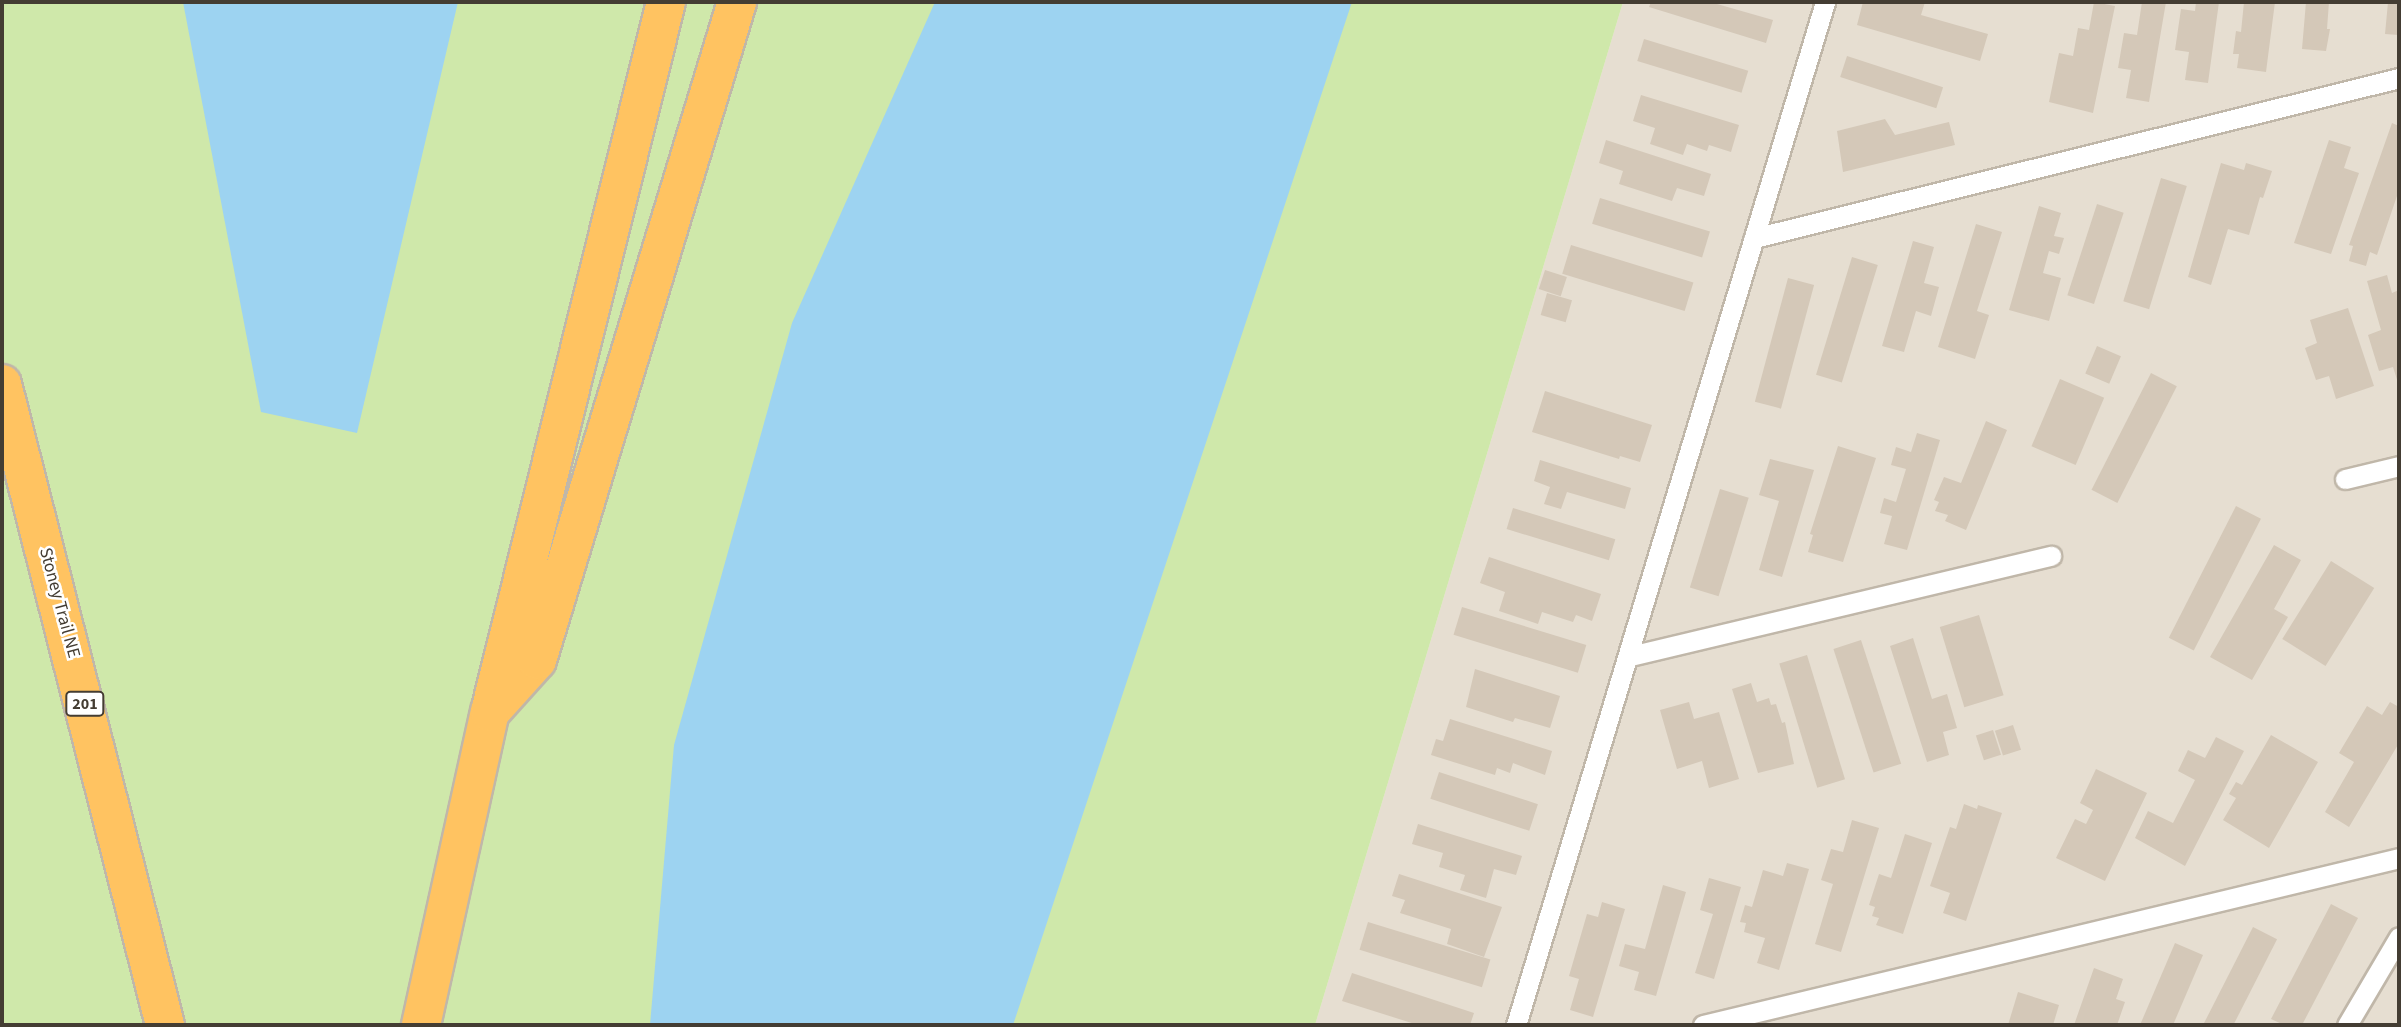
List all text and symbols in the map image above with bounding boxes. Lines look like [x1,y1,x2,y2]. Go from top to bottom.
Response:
street label: Stoney Trail NE [34,546,84,660]
road number: 201 [64,692,106,716]

